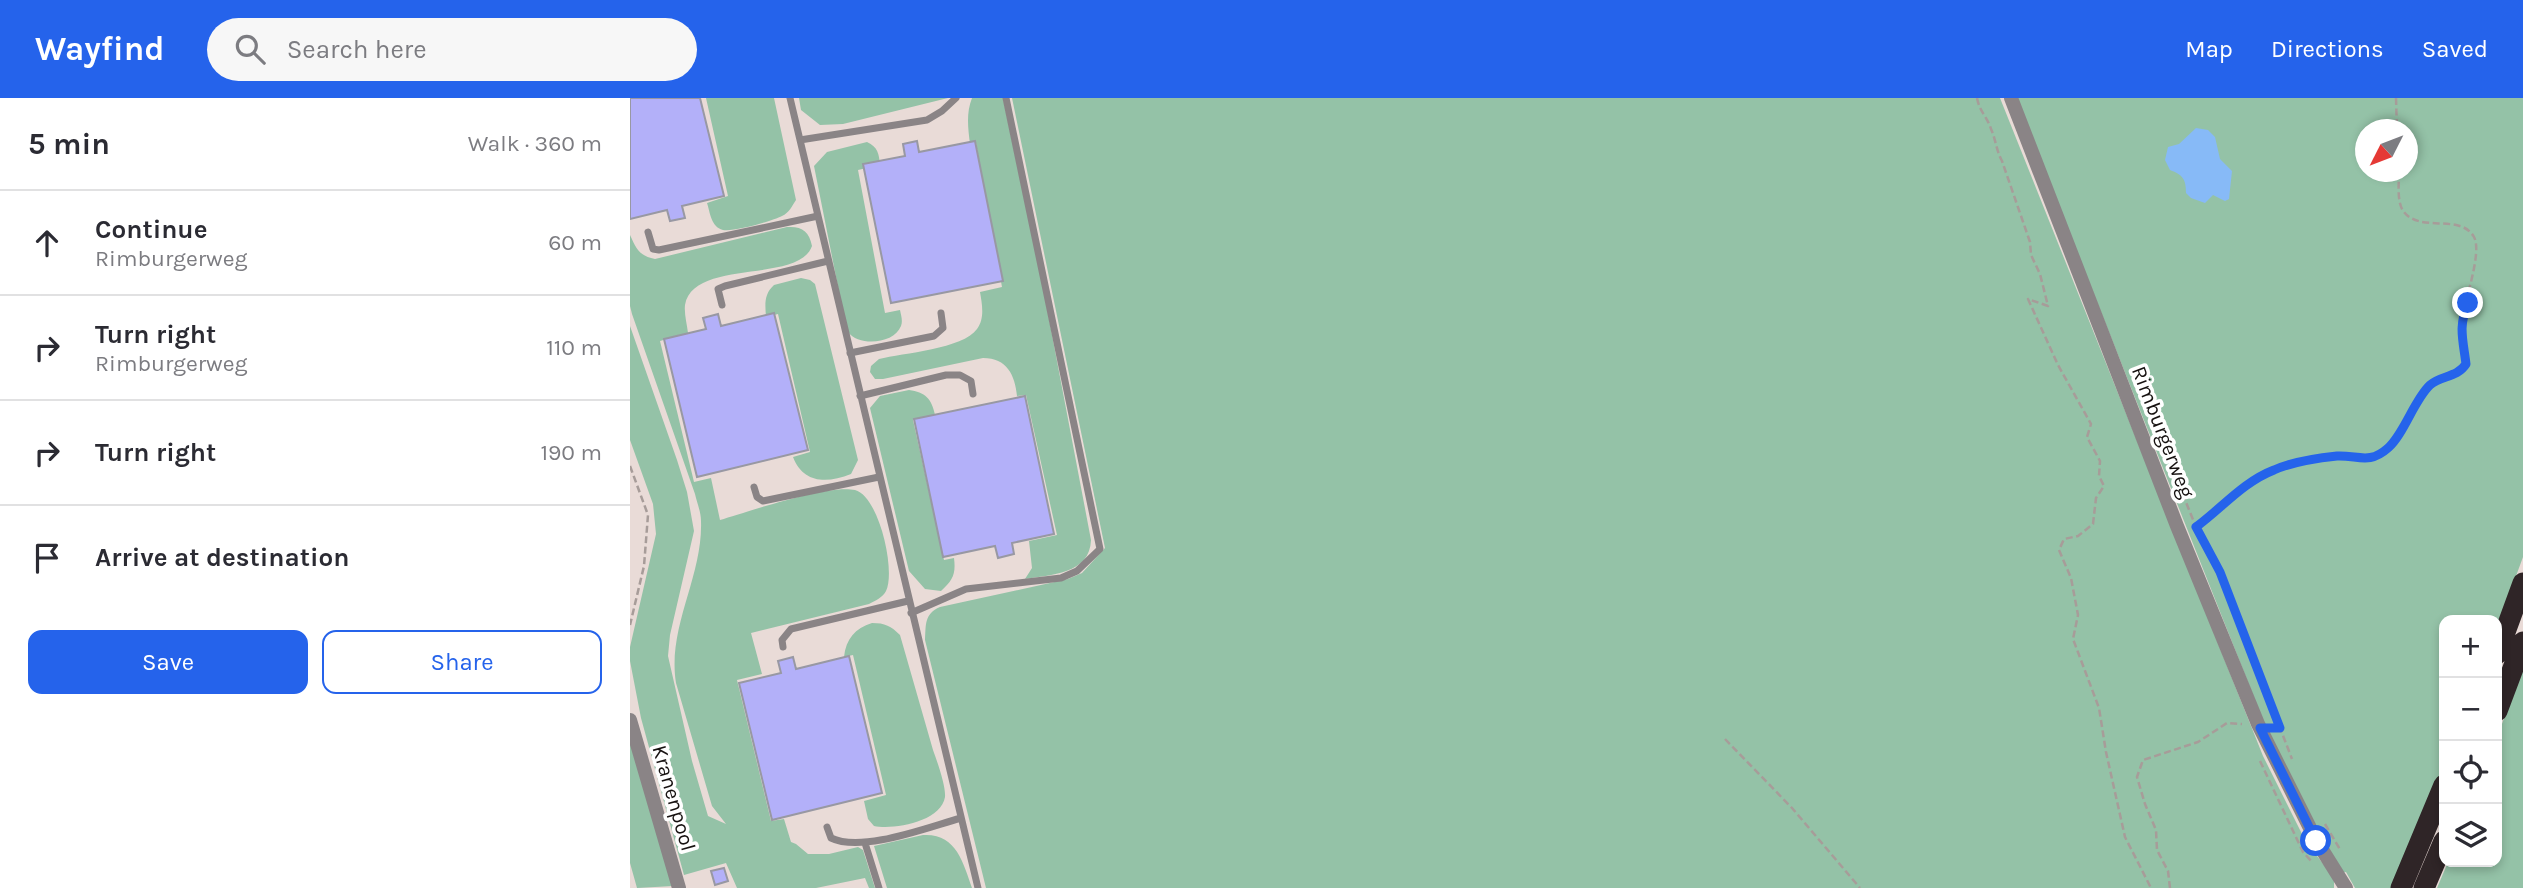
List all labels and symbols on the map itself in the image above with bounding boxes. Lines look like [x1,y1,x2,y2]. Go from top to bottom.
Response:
north arrow [2355,119,2418,182]
route end [2452,287,2483,318]
street label: Rimburgerweg [2127,363,2199,501]
street label: Kranenpool [647,742,701,854]
route start [2300,825,2331,856]

